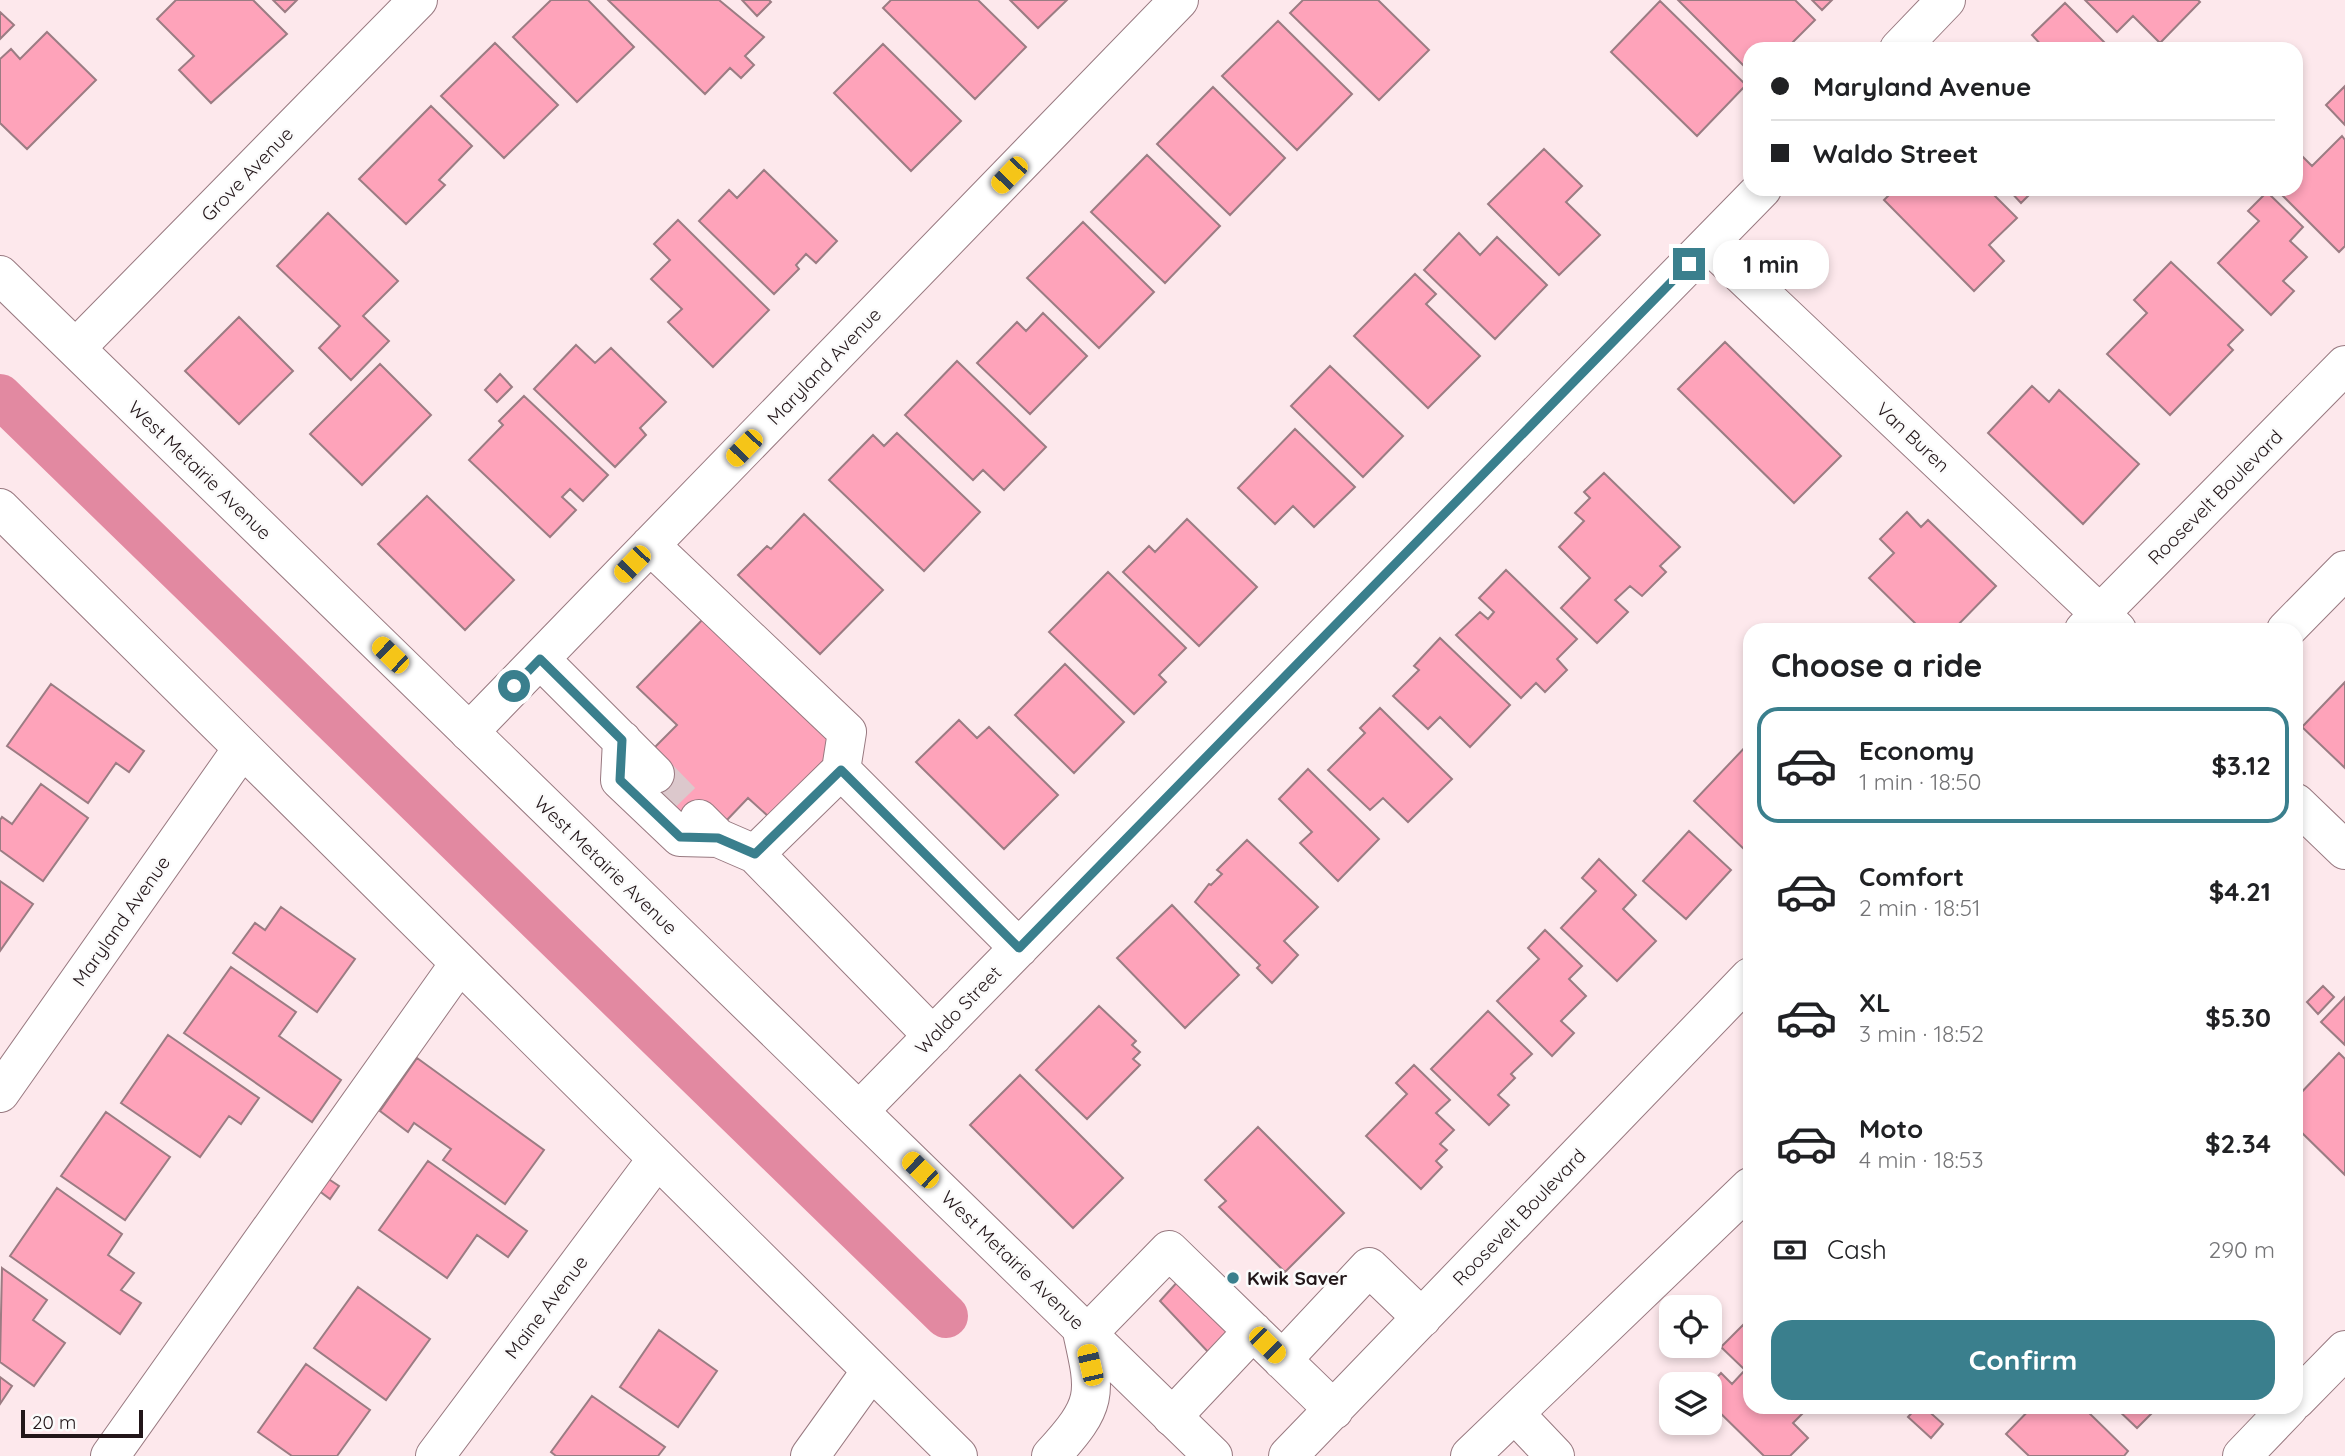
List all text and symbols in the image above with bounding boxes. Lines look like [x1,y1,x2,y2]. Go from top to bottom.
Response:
text: Maryland Avenue [1813,70,2031,103]
street label: Grove Avenue [196,122,298,226]
text: Waldo Street [1813,137,1978,170]
car [987,153,1032,197]
callout: 1 min [1714,240,1829,288]
route end [1673,248,1705,280]
text: 1 min [1743,250,1799,279]
street label: Maryland Avenue [762,302,886,430]
street label: West Metairie Avenue [123,395,277,545]
street label: Van Buren [1871,397,1955,477]
street label: Roosevelt Boulevard [2142,424,2288,570]
car [722,426,767,470]
car [610,542,655,586]
car [368,633,413,677]
text: Choose a ride [1771,645,1983,685]
route start [498,670,530,702]
icon: car [1775,734,1838,797]
text: Economy [1859,734,1974,767]
text: $3.12 [2211,749,2271,782]
text: 1 min · 18:50 [1859,767,1981,796]
street label: West Metairie Avenue [529,790,683,940]
street label: Maryland Avenue [67,851,175,991]
icon: car [1775,860,1838,923]
text: Comfort [1859,860,1964,893]
text: $4.21 [2209,875,2271,908]
text: 2 min · 18:51 [1859,893,1981,922]
street label: Waldo Street [910,961,1006,1059]
icon: car [1775,986,1838,1049]
text: XL [1859,986,1891,1019]
text: $5.30 [2205,1001,2271,1034]
text: 3 min · 18:52 [1859,1019,1984,1048]
icon: car [1775,1112,1838,1175]
text: Moto [1859,1112,1923,1145]
text: $2.34 [2205,1127,2271,1160]
street label: Roosevelt Boulevard [1447,1144,1591,1290]
text: 4 min · 18:53 [1859,1145,1983,1174]
car [898,1148,943,1192]
street label: West Metairie Avenue [936,1185,1090,1335]
icon: cash [1771,1231,1809,1269]
text: Cash [1827,1233,1887,1266]
text: 290 m [2208,1235,2275,1264]
street label: Maine Avenue [499,1251,593,1363]
place label: Kwik Saver [1247,1266,1347,1290]
marker: Kwik Saver [1225,1270,1241,1286]
map controls [1659,1295,1722,1435]
button: locate [1659,1295,1722,1358]
button: Confirm [1771,1320,2275,1400]
car [1245,1323,1290,1367]
car [1076,1342,1105,1388]
button: layers [1659,1372,1722,1435]
scale bar [21,1407,144,1439]
text: 20 m [32,1410,76,1434]

